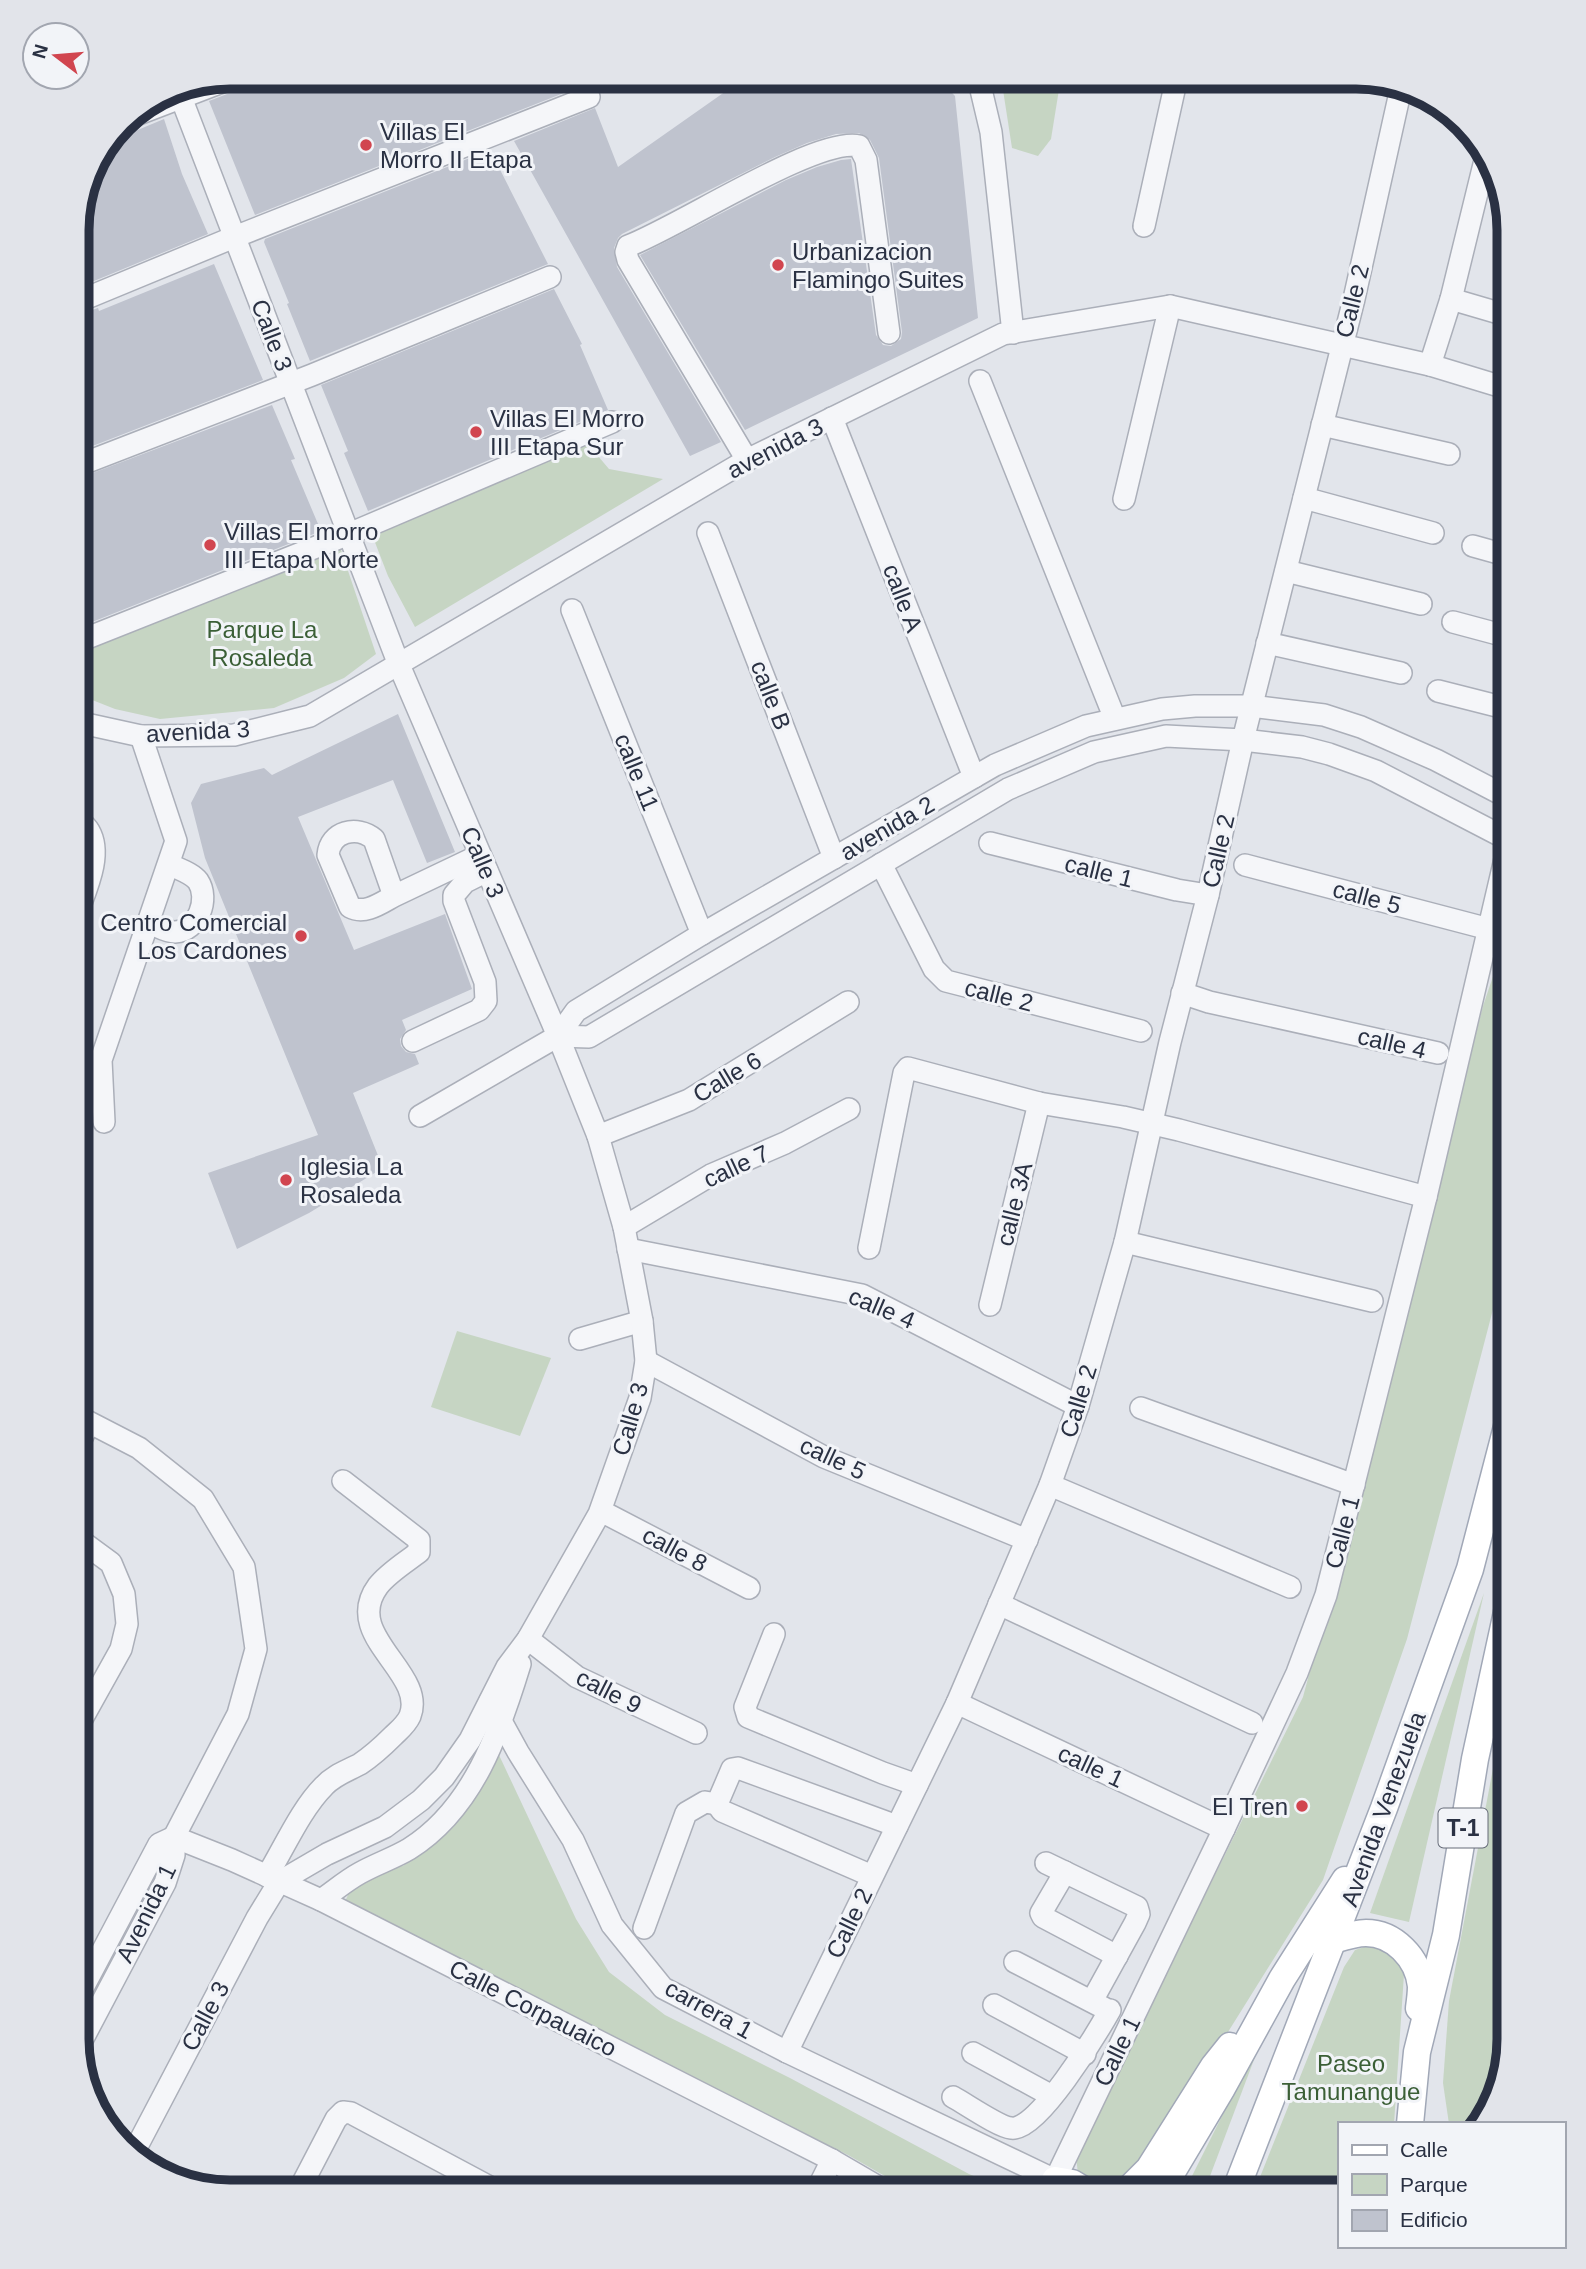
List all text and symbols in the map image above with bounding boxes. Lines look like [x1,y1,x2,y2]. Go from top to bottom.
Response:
north arrow [21,21,91,91]
text: N [28,42,52,61]
place label: Villas El Morro II Etapa [380,118,533,173]
marker: Villas El Morro II Etapa [358,137,374,153]
place label: Urbanizacion Flamingo Suites [792,238,964,293]
marker: Urbanizacion Flamingo Suites [770,257,786,273]
street label: Calle 2 [1330,261,1374,341]
street label: Calle 3 [246,295,298,375]
place label: Villas El Morro III Etapa Sur [490,405,644,460]
street label: avenida 3 [722,412,828,484]
marker: Villas El Morro III Etapa Sur [468,424,484,440]
place label: Villas El morro III Etapa Norte [224,518,379,573]
marker: Villas El morro III Etapa Norte [202,537,218,553]
street label: calle A [878,560,928,636]
park label: Parque La Rosaleda [207,616,318,671]
street label: calle B [745,657,797,733]
street label: avenida 3 [145,715,251,747]
street label: calle 11 [609,729,665,815]
street label: avenida 2 [835,790,939,866]
street label: Calle 2 [1196,812,1240,890]
street label: Calle 3 [456,822,510,902]
street label: calle 1 [1062,850,1136,892]
street label: calle 5 [1330,875,1404,919]
place label: Centro Comercial Los Cardones [100,909,287,964]
marker: Centro Comercial Los Cardones [293,928,309,944]
street label: calle 2 [962,974,1036,1016]
street label: calle 4 [1355,1022,1429,1064]
street label: Calle 6 [688,1046,766,1108]
street label: calle 7 [699,1139,773,1193]
place label: Iglesia La Rosaleda [300,1153,403,1208]
street label: calle 3A [991,1159,1037,1249]
marker: Iglesia La Rosaleda [278,1172,294,1188]
street label: calle 4 [845,1282,919,1334]
street label: Calle 2 [1054,1361,1102,1441]
street label: Calle 3 [607,1379,653,1459]
street label: calle 5 [796,1431,870,1485]
street label: Calle 1 [1319,1492,1365,1572]
street label: calle 8 [638,1521,712,1577]
street label: calle 9 [572,1663,646,1719]
street label: Avenida Venezuela [1335,1707,1431,1910]
street label: calle 1 [1054,1739,1128,1793]
place label: El Tren [1212,1793,1288,1820]
marker: El Tren [1294,1798,1310,1814]
road number: T-1 [1438,1809,1488,1848]
street label: Avenida 1 [111,1859,181,1967]
street label: Calle 2 [820,1884,878,1962]
street label: Calle Corpauaico [445,1954,621,2062]
street label: carrera 1 [660,1974,758,2044]
street label: Calle 3 [176,1977,234,2055]
street label: Calle 1 [1088,2012,1146,2090]
park label: Paseo Tamunangue [1282,2050,1420,2105]
legend [1338,2122,1565,2248]
text: Calle [1400,2138,1448,2161]
text: Parque [1400,2173,1468,2196]
text: Edificio [1400,2208,1468,2231]

